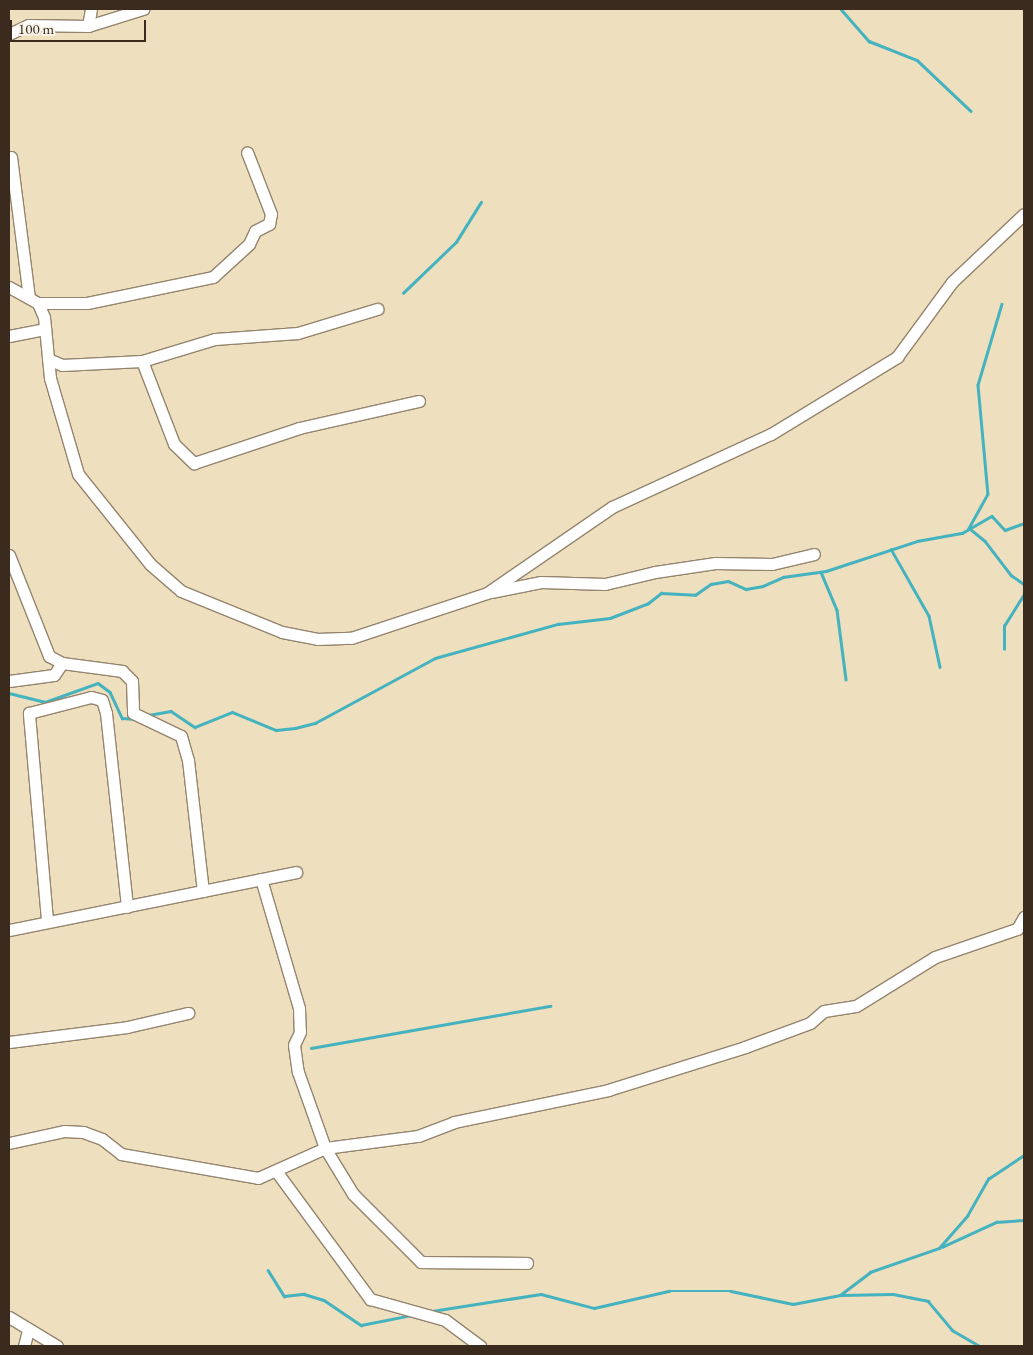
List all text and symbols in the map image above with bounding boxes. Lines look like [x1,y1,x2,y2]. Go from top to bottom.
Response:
scale bar [12,10,149,42]
text: 100 m [18,19,54,38]

